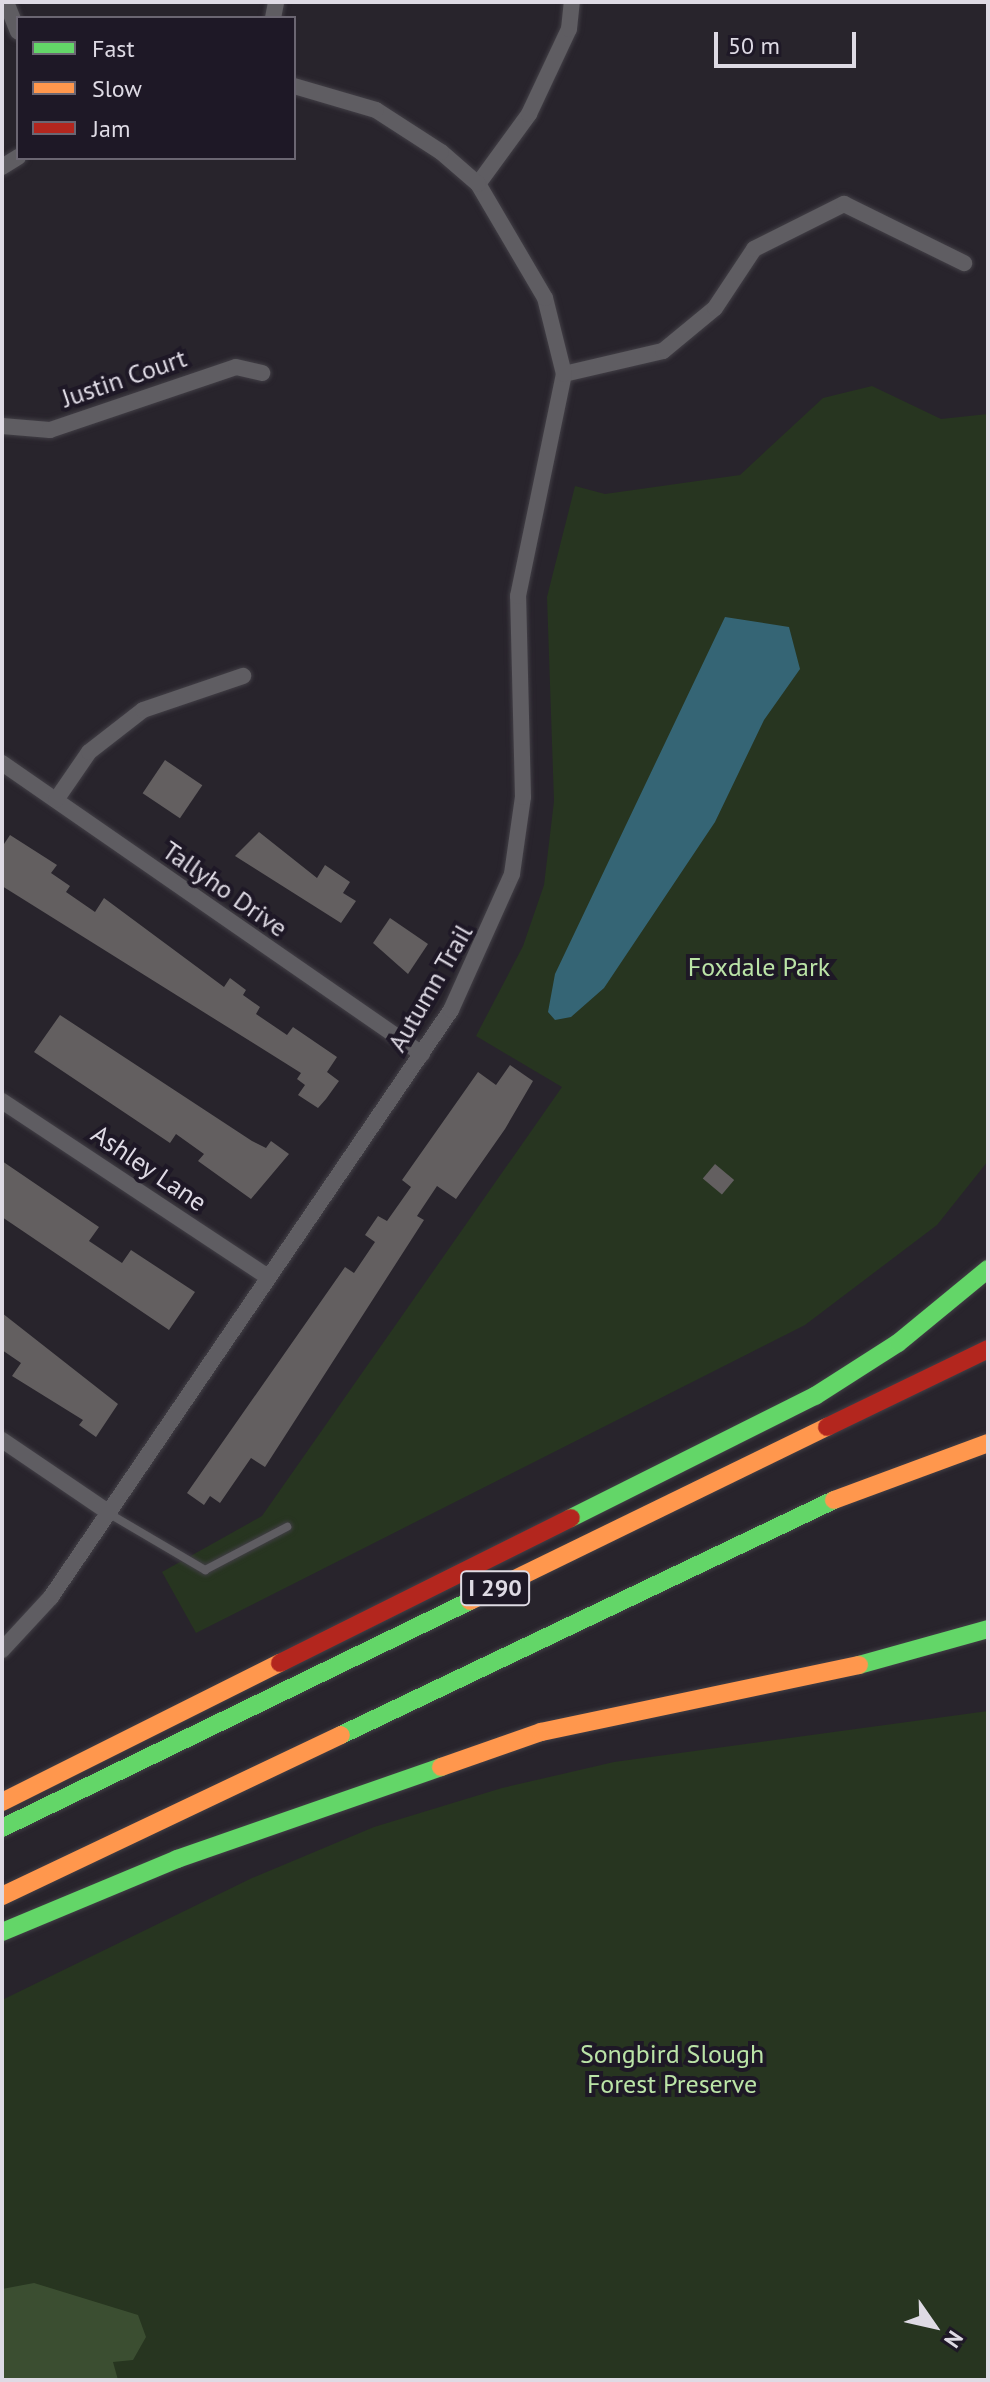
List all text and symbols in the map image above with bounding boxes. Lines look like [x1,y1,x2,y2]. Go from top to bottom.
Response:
legend [16,16,296,160]
scale bar [718,16,860,66]
text: 50 m [728,30,780,61]
text: Fast [92,33,135,64]
text: Slow [92,73,142,104]
text: Jam [92,113,130,144]
street label: Justin Court [58,342,190,414]
street label: Tallyho Drive [157,835,293,943]
street label: Autumn Trail [381,919,479,1057]
park label: Foxdale Park [688,951,830,983]
street label: Ashley Lane [85,1118,213,1218]
road number: I 290 [459,1568,531,1608]
park label: Songbird Slough Forest Preserve [580,2038,764,2100]
north arrow [894,2286,974,2366]
text: N [938,2326,970,2353]

